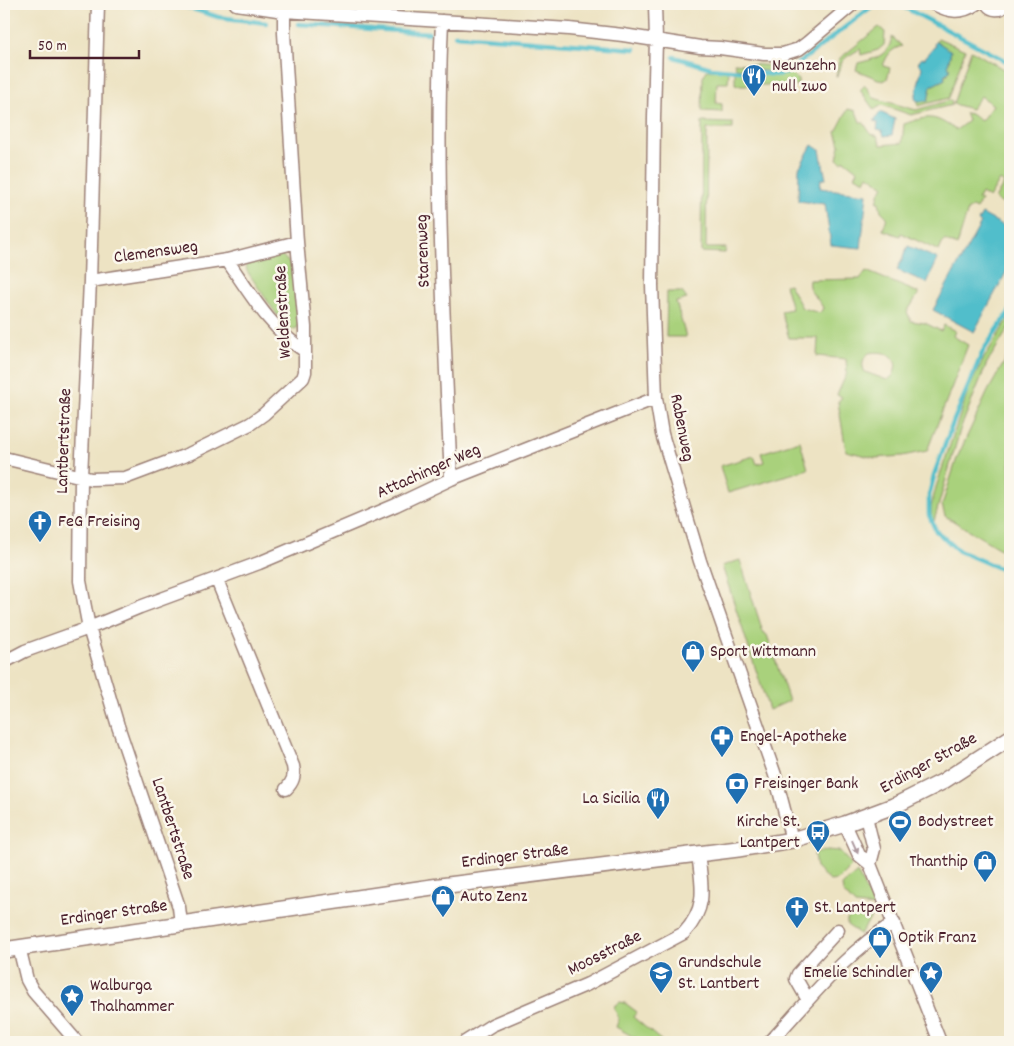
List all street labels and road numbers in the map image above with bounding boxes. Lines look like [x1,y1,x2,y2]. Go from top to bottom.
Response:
street label: Starenweg [410,214,438,288]
street label: Clemensweg [112,235,200,271]
street label: Weldenstraße [269,265,299,359]
street label: Lantbertstraße [51,388,79,494]
street label: Rabenweg [662,392,700,464]
street label: Attachinger Weg [373,438,485,506]
street label: Erdinger Straße [876,727,982,801]
street label: Lantbertstraße [144,775,200,883]
street label: Erdinger Straße [460,838,570,876]
street label: Erdinger Straße [59,894,169,934]
street label: Moosstraße [564,925,646,983]

